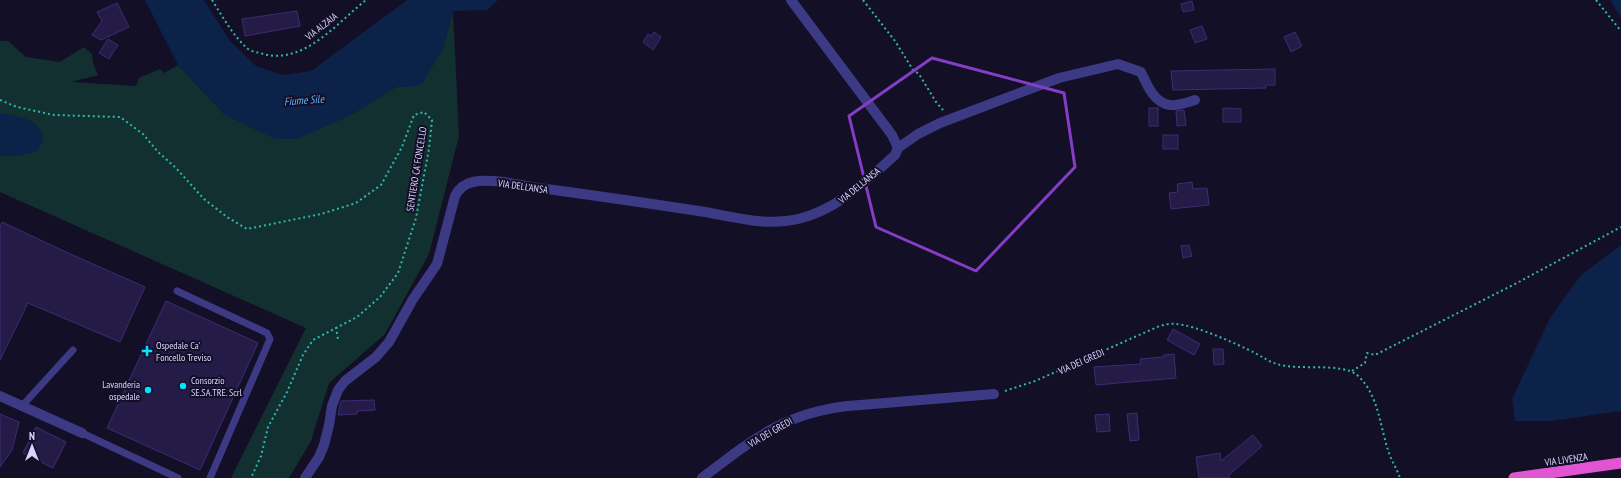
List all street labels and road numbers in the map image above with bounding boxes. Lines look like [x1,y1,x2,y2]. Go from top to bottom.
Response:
street label: VIA ALZAIA [302,10,340,44]
street label: SENTIERO CA' FONCELLO [403,125,430,212]
street label: VIA DELL'ANSA [835,164,883,207]
street label: VIA DELL'ANSA [496,176,549,196]
street label: VIA DEI GREDI [1055,346,1106,378]
street label: VIA DEI GREDI [745,415,795,451]
street label: VIA LIVENZA [1543,450,1589,469]

